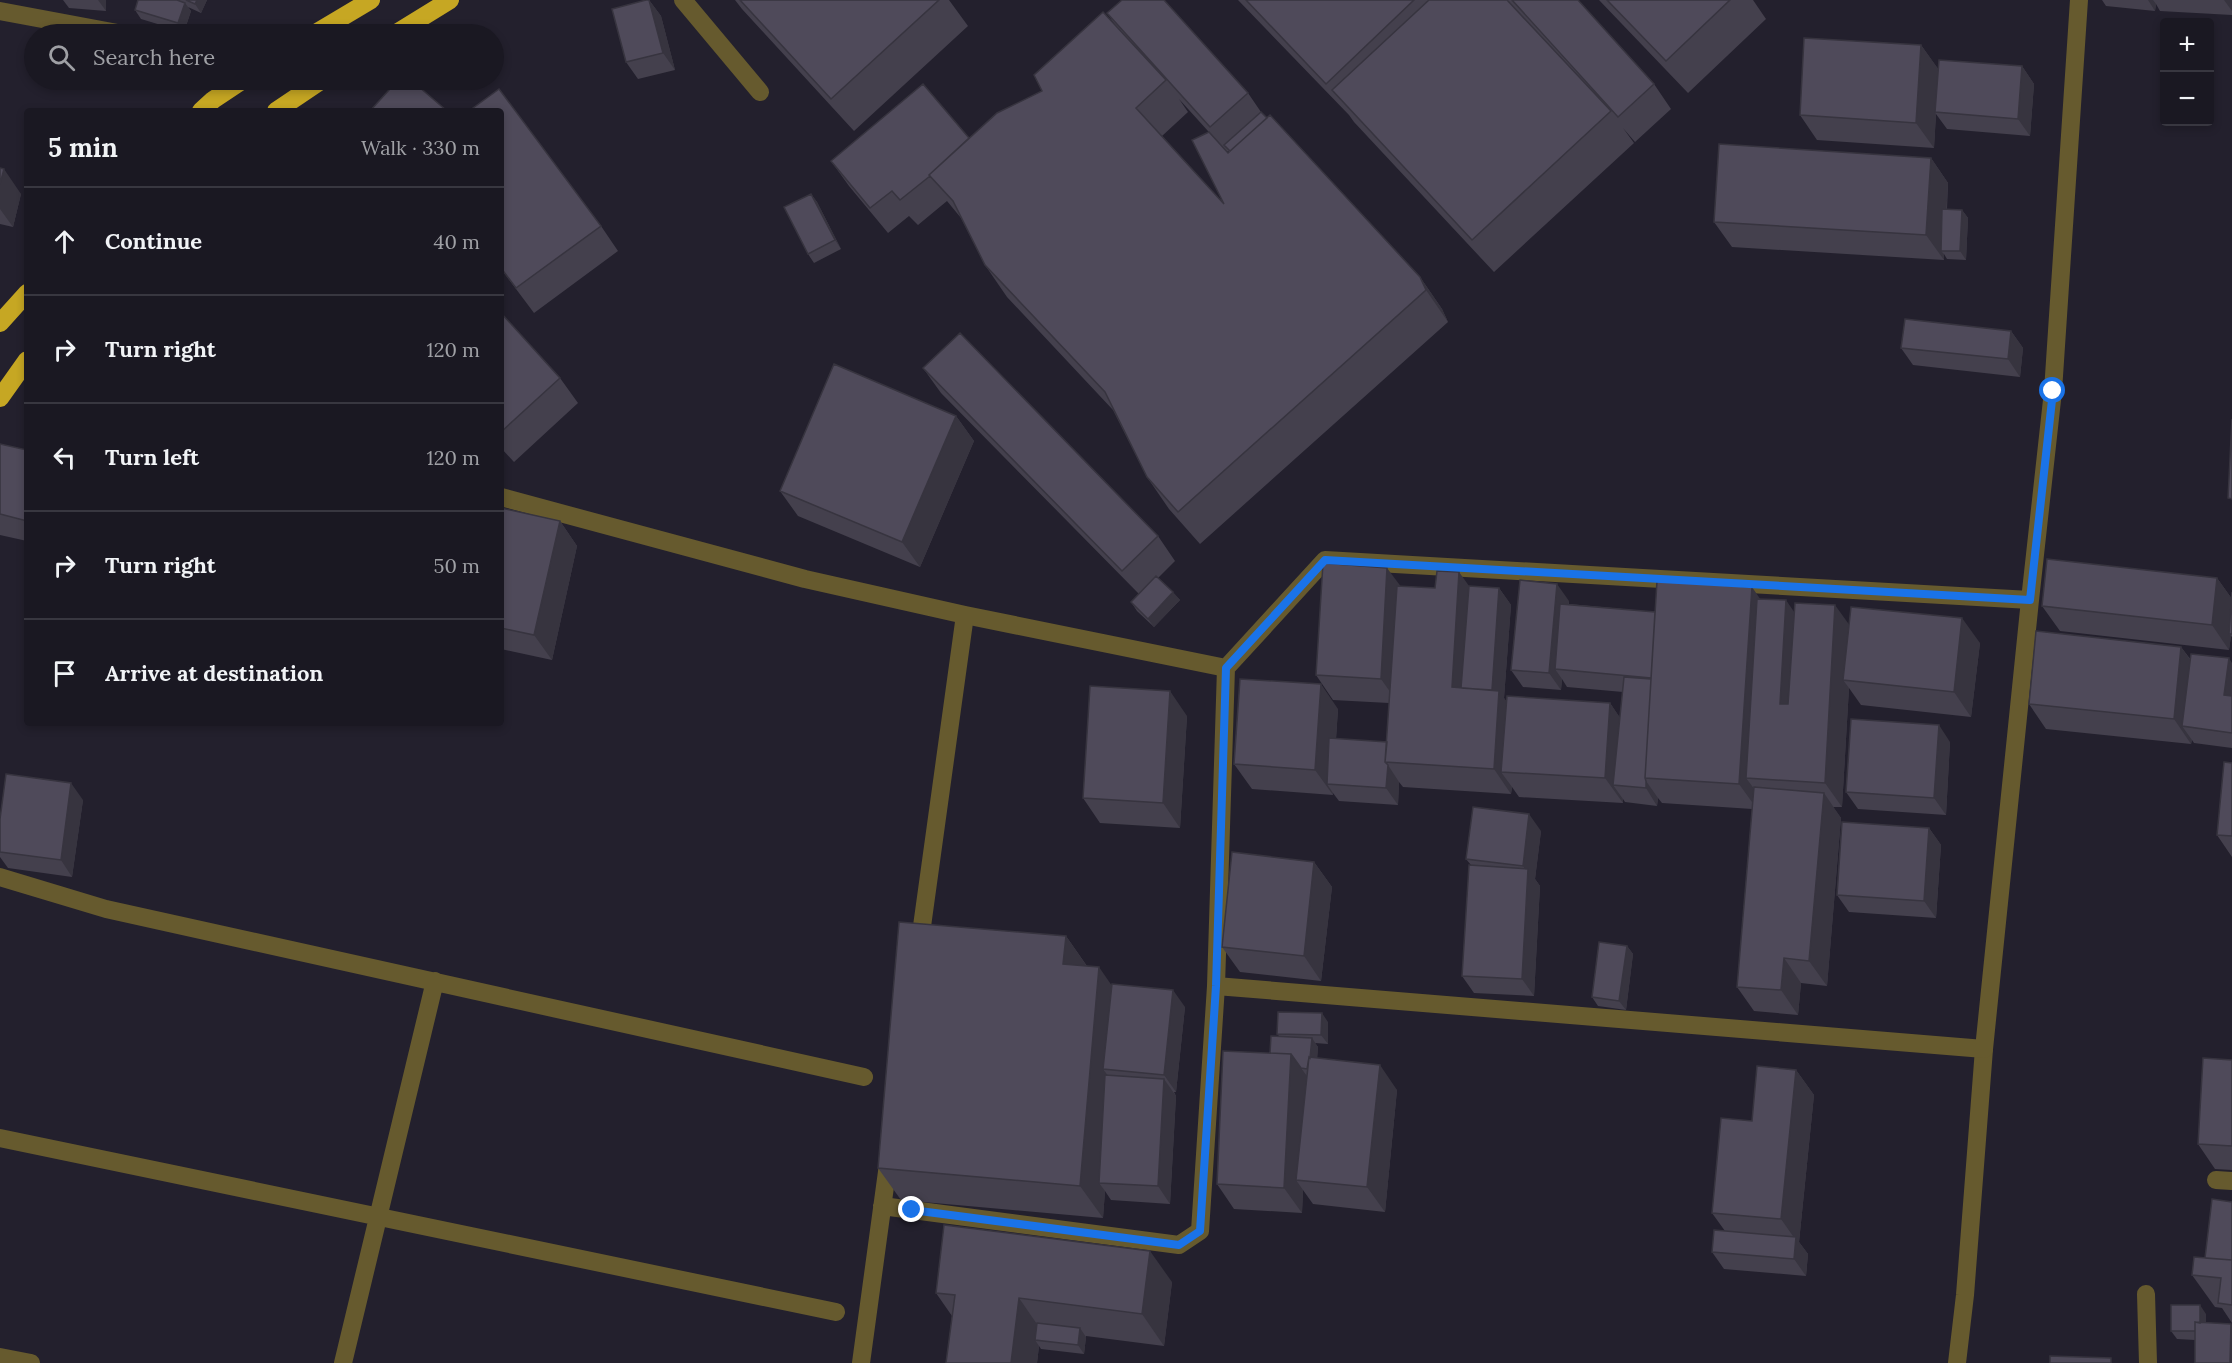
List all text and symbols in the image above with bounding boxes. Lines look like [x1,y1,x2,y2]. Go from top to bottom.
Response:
map controls [2160,18,2214,126]
button: + [2160,18,2214,72]
search box [24,24,504,90]
icon: search [45,41,78,74]
text: Search here [93,43,215,71]
button: − [2160,72,2214,126]
text: 5 min [48,131,118,164]
text: Walk · 330 m [361,135,480,160]
icon: ahead [48,225,81,258]
text: Continue [105,227,202,255]
text: 40 m [434,229,480,254]
icon: right [48,333,81,366]
text: Turn right [105,335,216,363]
text: 120 m [426,337,480,362]
route start [2039,377,2065,403]
icon: left [48,441,81,474]
text: Turn left [105,443,199,471]
text: 120 m [426,445,480,470]
icon: right [48,549,81,582]
text: Turn right [105,551,216,579]
text: 50 m [434,553,480,578]
icon: arrive [48,657,81,690]
text: Arrive at destination [105,659,323,687]
route end [898,1196,924,1222]

